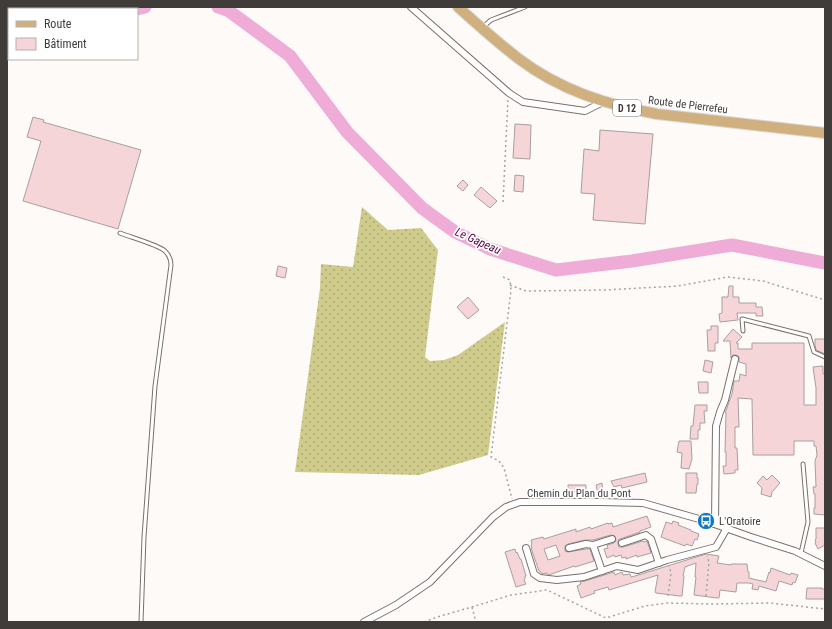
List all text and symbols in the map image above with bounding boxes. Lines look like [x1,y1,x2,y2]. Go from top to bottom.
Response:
legend [8,8,138,60]
text: Route [44,17,72,31]
text: Bâtiment [44,37,87,51]
street label: Route de Pierrefeu [647,94,729,116]
road number: D 12 [613,100,641,116]
water label: Le Gapeau [453,225,503,257]
street label: Chemin du Plan du Pont [527,487,631,500]
bus stop icon: L'Oratoire [696,511,716,531]
place label: L'Oratoire [719,515,761,528]

